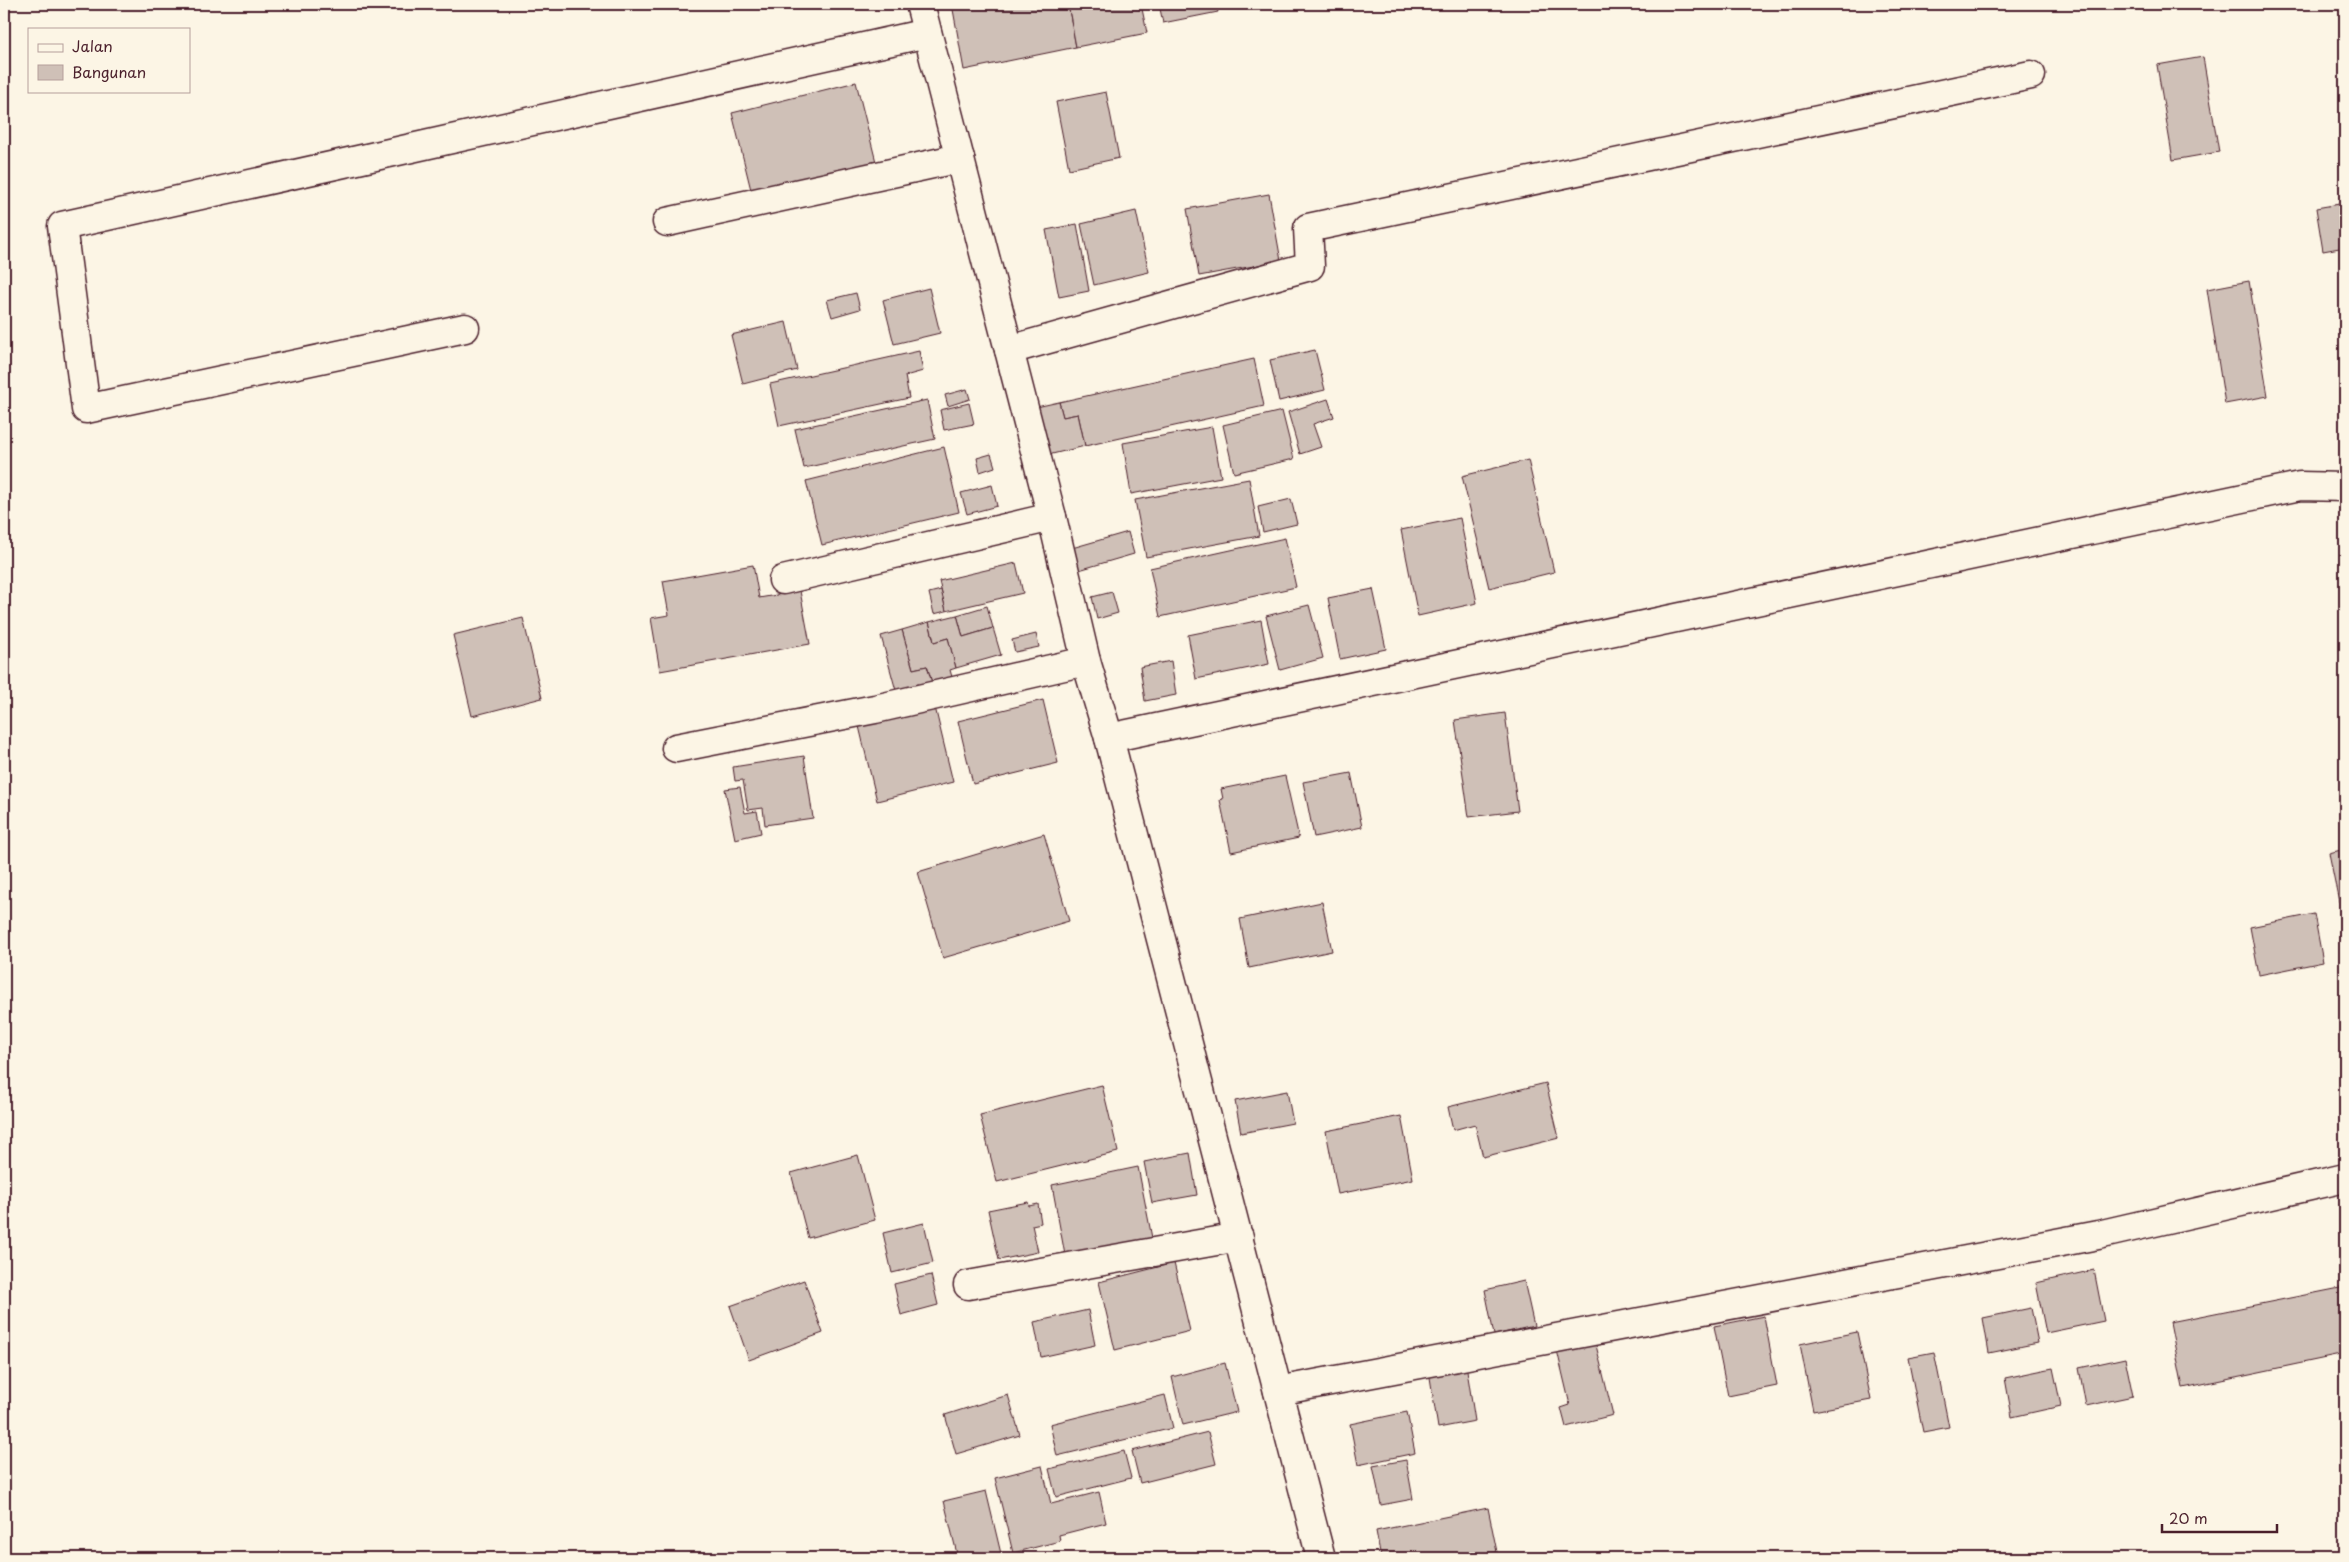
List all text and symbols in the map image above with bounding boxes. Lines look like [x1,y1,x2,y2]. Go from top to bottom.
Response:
legend [28,28,190,92]
text: Jalan [72,34,113,57]
text: Bangunan [72,60,146,83]
scale bar [2162,1502,2276,1534]
text: 20 m [2169,1506,2208,1529]

